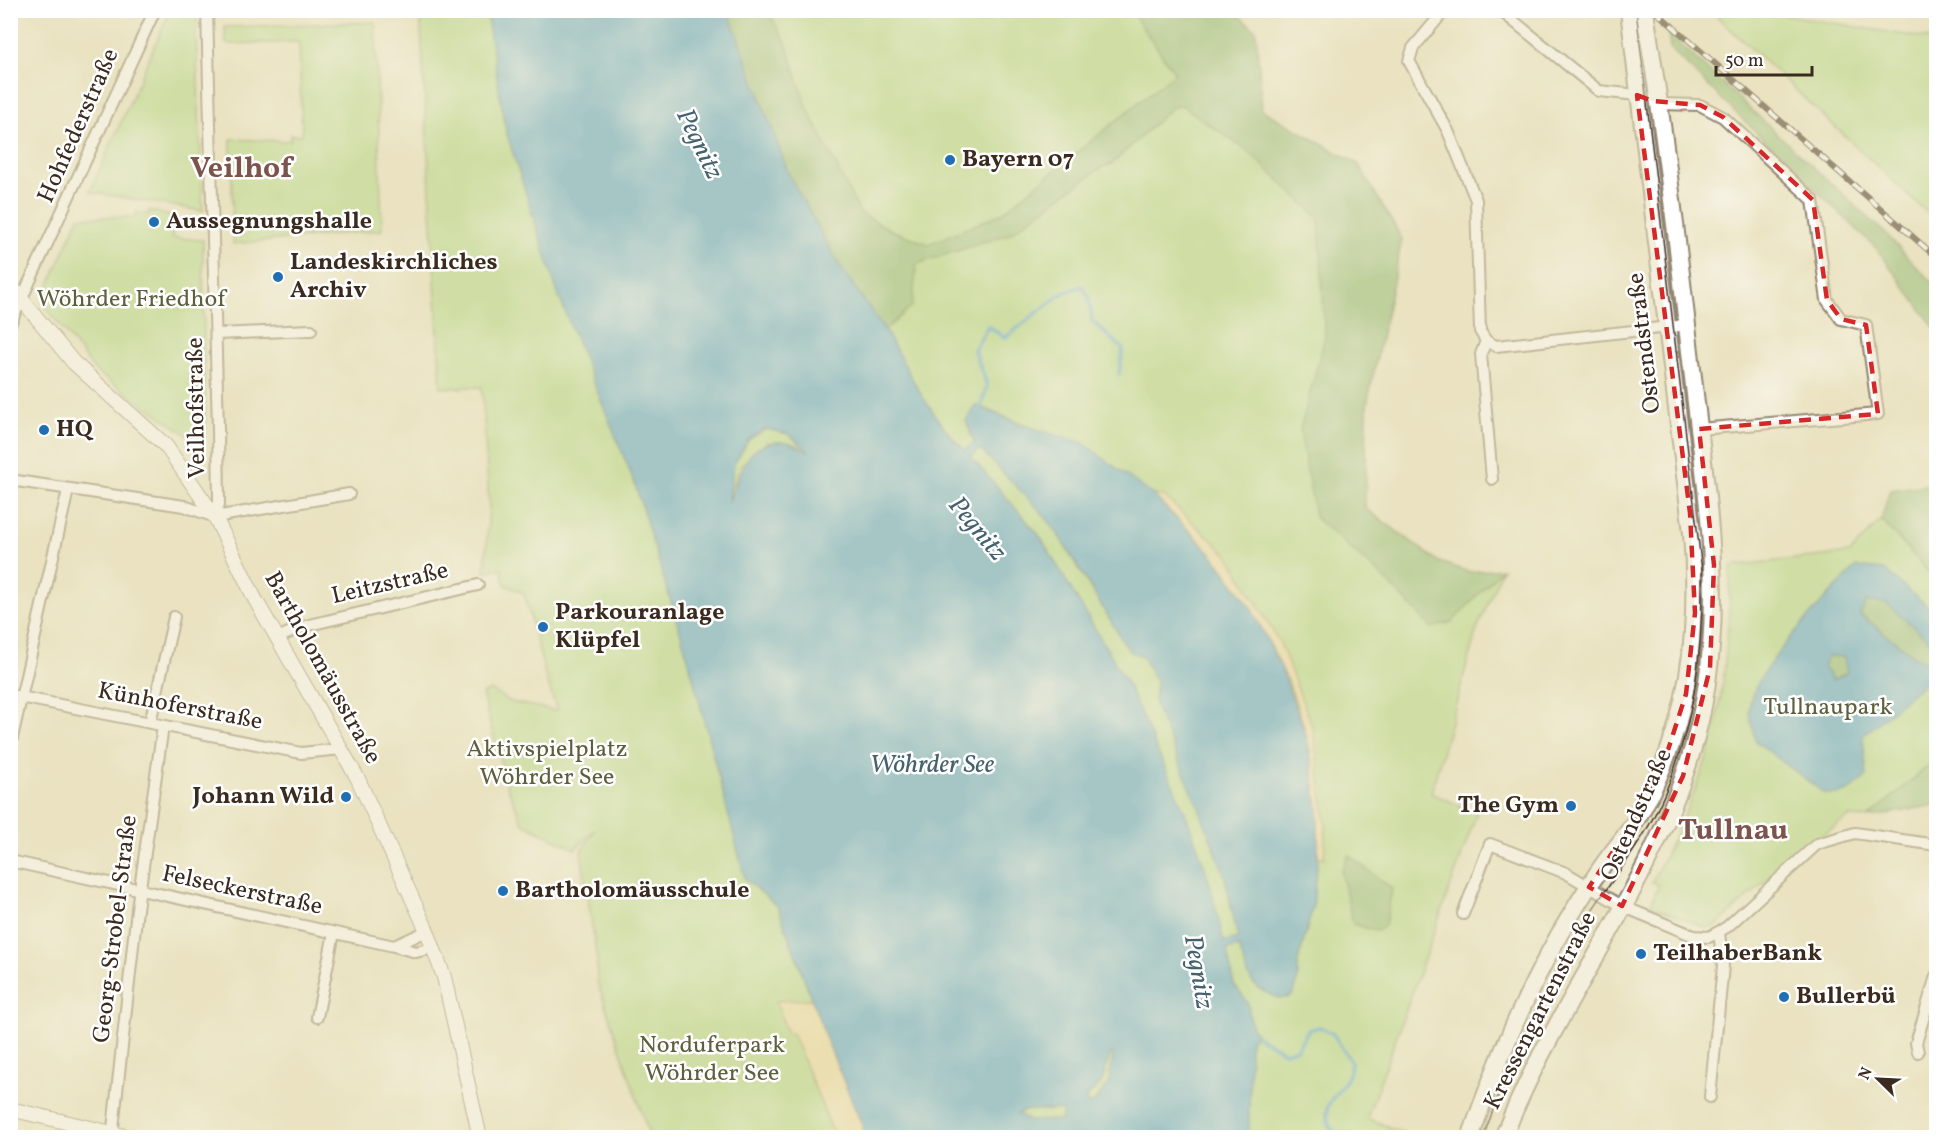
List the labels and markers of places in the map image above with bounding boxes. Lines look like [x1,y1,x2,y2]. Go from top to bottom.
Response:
place label: Bayern 07 [962,143,1074,177]
marker: Bayern 07 [943,153,957,167]
place label: Aussegnungshalle [166,205,372,239]
marker: Aussegnungshalle [147,215,161,229]
place label: Landeskirchliches Archiv [290,246,498,308]
marker: Landeskirchliches Archiv [271,270,285,284]
place label: HQ [56,413,94,447]
marker: HQ [37,423,51,437]
place label: Parkouranlage Klüpfel [555,596,724,658]
marker: Parkouranlage Klüpfel [536,620,550,634]
place label: Johann Wild [192,780,334,814]
place label: The Gym [1458,789,1559,823]
marker: Johann Wild [339,790,353,804]
marker: The Gym [1564,799,1578,813]
place label: Bartholomäusschule [515,874,750,908]
marker: Bartholomäusschule [496,884,510,898]
place label: TeilhaberBank [1653,937,1822,971]
marker: TeilhaberBank [1634,947,1648,961]
place label: Bullerbü [1796,980,1896,1014]
marker: Bullerbü [1777,990,1791,1004]

